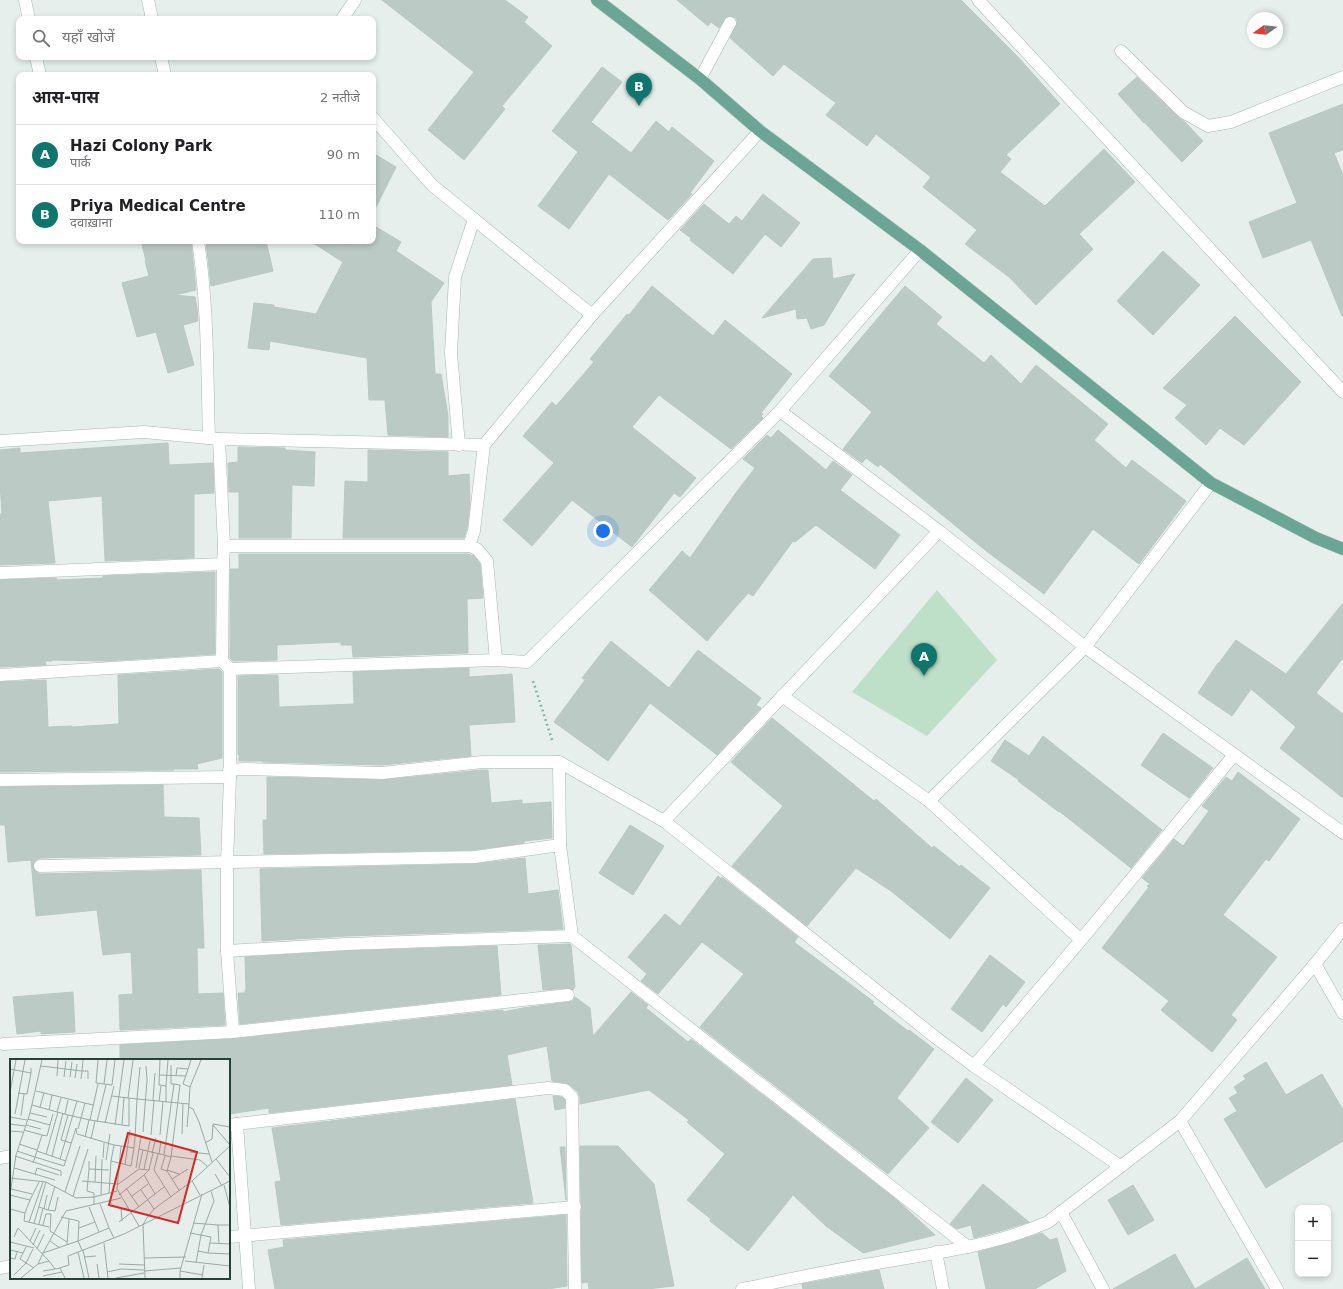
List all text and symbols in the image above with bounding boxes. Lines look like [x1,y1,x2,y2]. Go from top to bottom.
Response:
north arrow [1247,12,1283,48]
search box [16,16,376,60]
icon: search [30,27,52,49]
text: यहाँ खोजें [62,28,115,46]
pin: B [626,73,652,106]
text: आस-पास [32,87,99,107]
text: 2 नतीजे [320,90,360,105]
text: Hazi Colony Park [70,137,212,155]
text: A [40,147,50,162]
text: 90 m [327,147,360,162]
text: पार्क [70,155,91,170]
text: Priya Medical Centre [70,197,246,215]
text: B [40,207,50,222]
text: 110 m [318,207,360,222]
text: दवाख़ाना [70,215,112,230]
your location [593,521,613,541]
pin: A [911,643,937,676]
inset map [10,1059,230,1279]
map controls [1295,1205,1331,1277]
button: + [1295,1205,1331,1241]
button: − [1295,1241,1331,1277]

